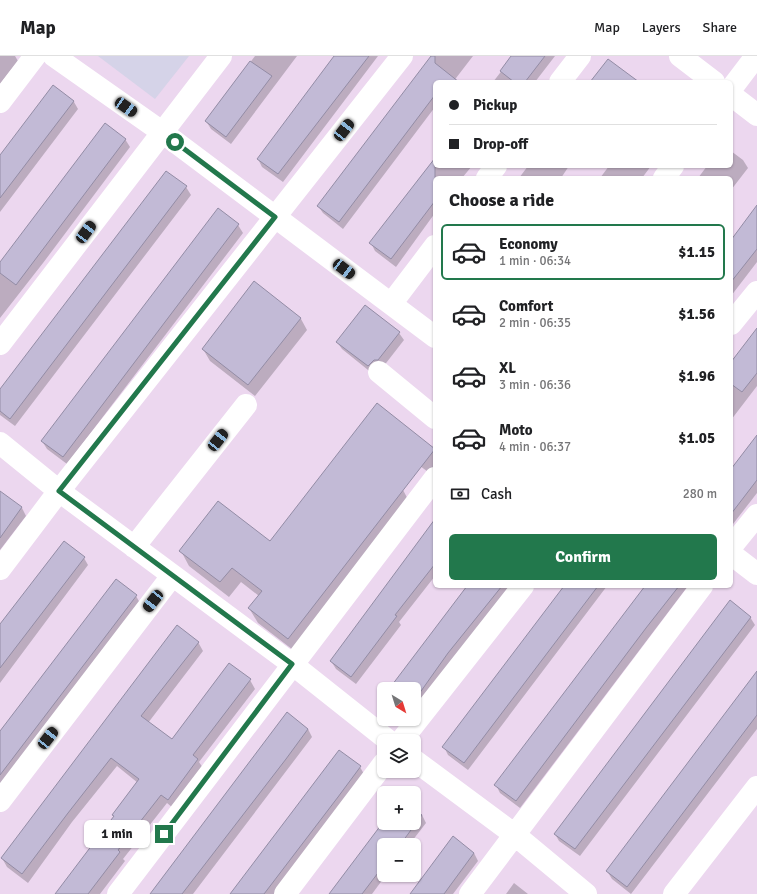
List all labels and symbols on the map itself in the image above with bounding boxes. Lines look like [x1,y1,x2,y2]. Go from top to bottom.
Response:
car [113,95,139,119]
car [332,117,356,143]
route start [166,133,184,151]
car [74,219,98,245]
car [331,257,357,281]
car [206,427,230,453]
car [141,588,165,614]
north arrow [377,682,421,726]
car [36,725,60,751]
callout: 1 min [84,820,150,848]
route end [155,825,173,843]

